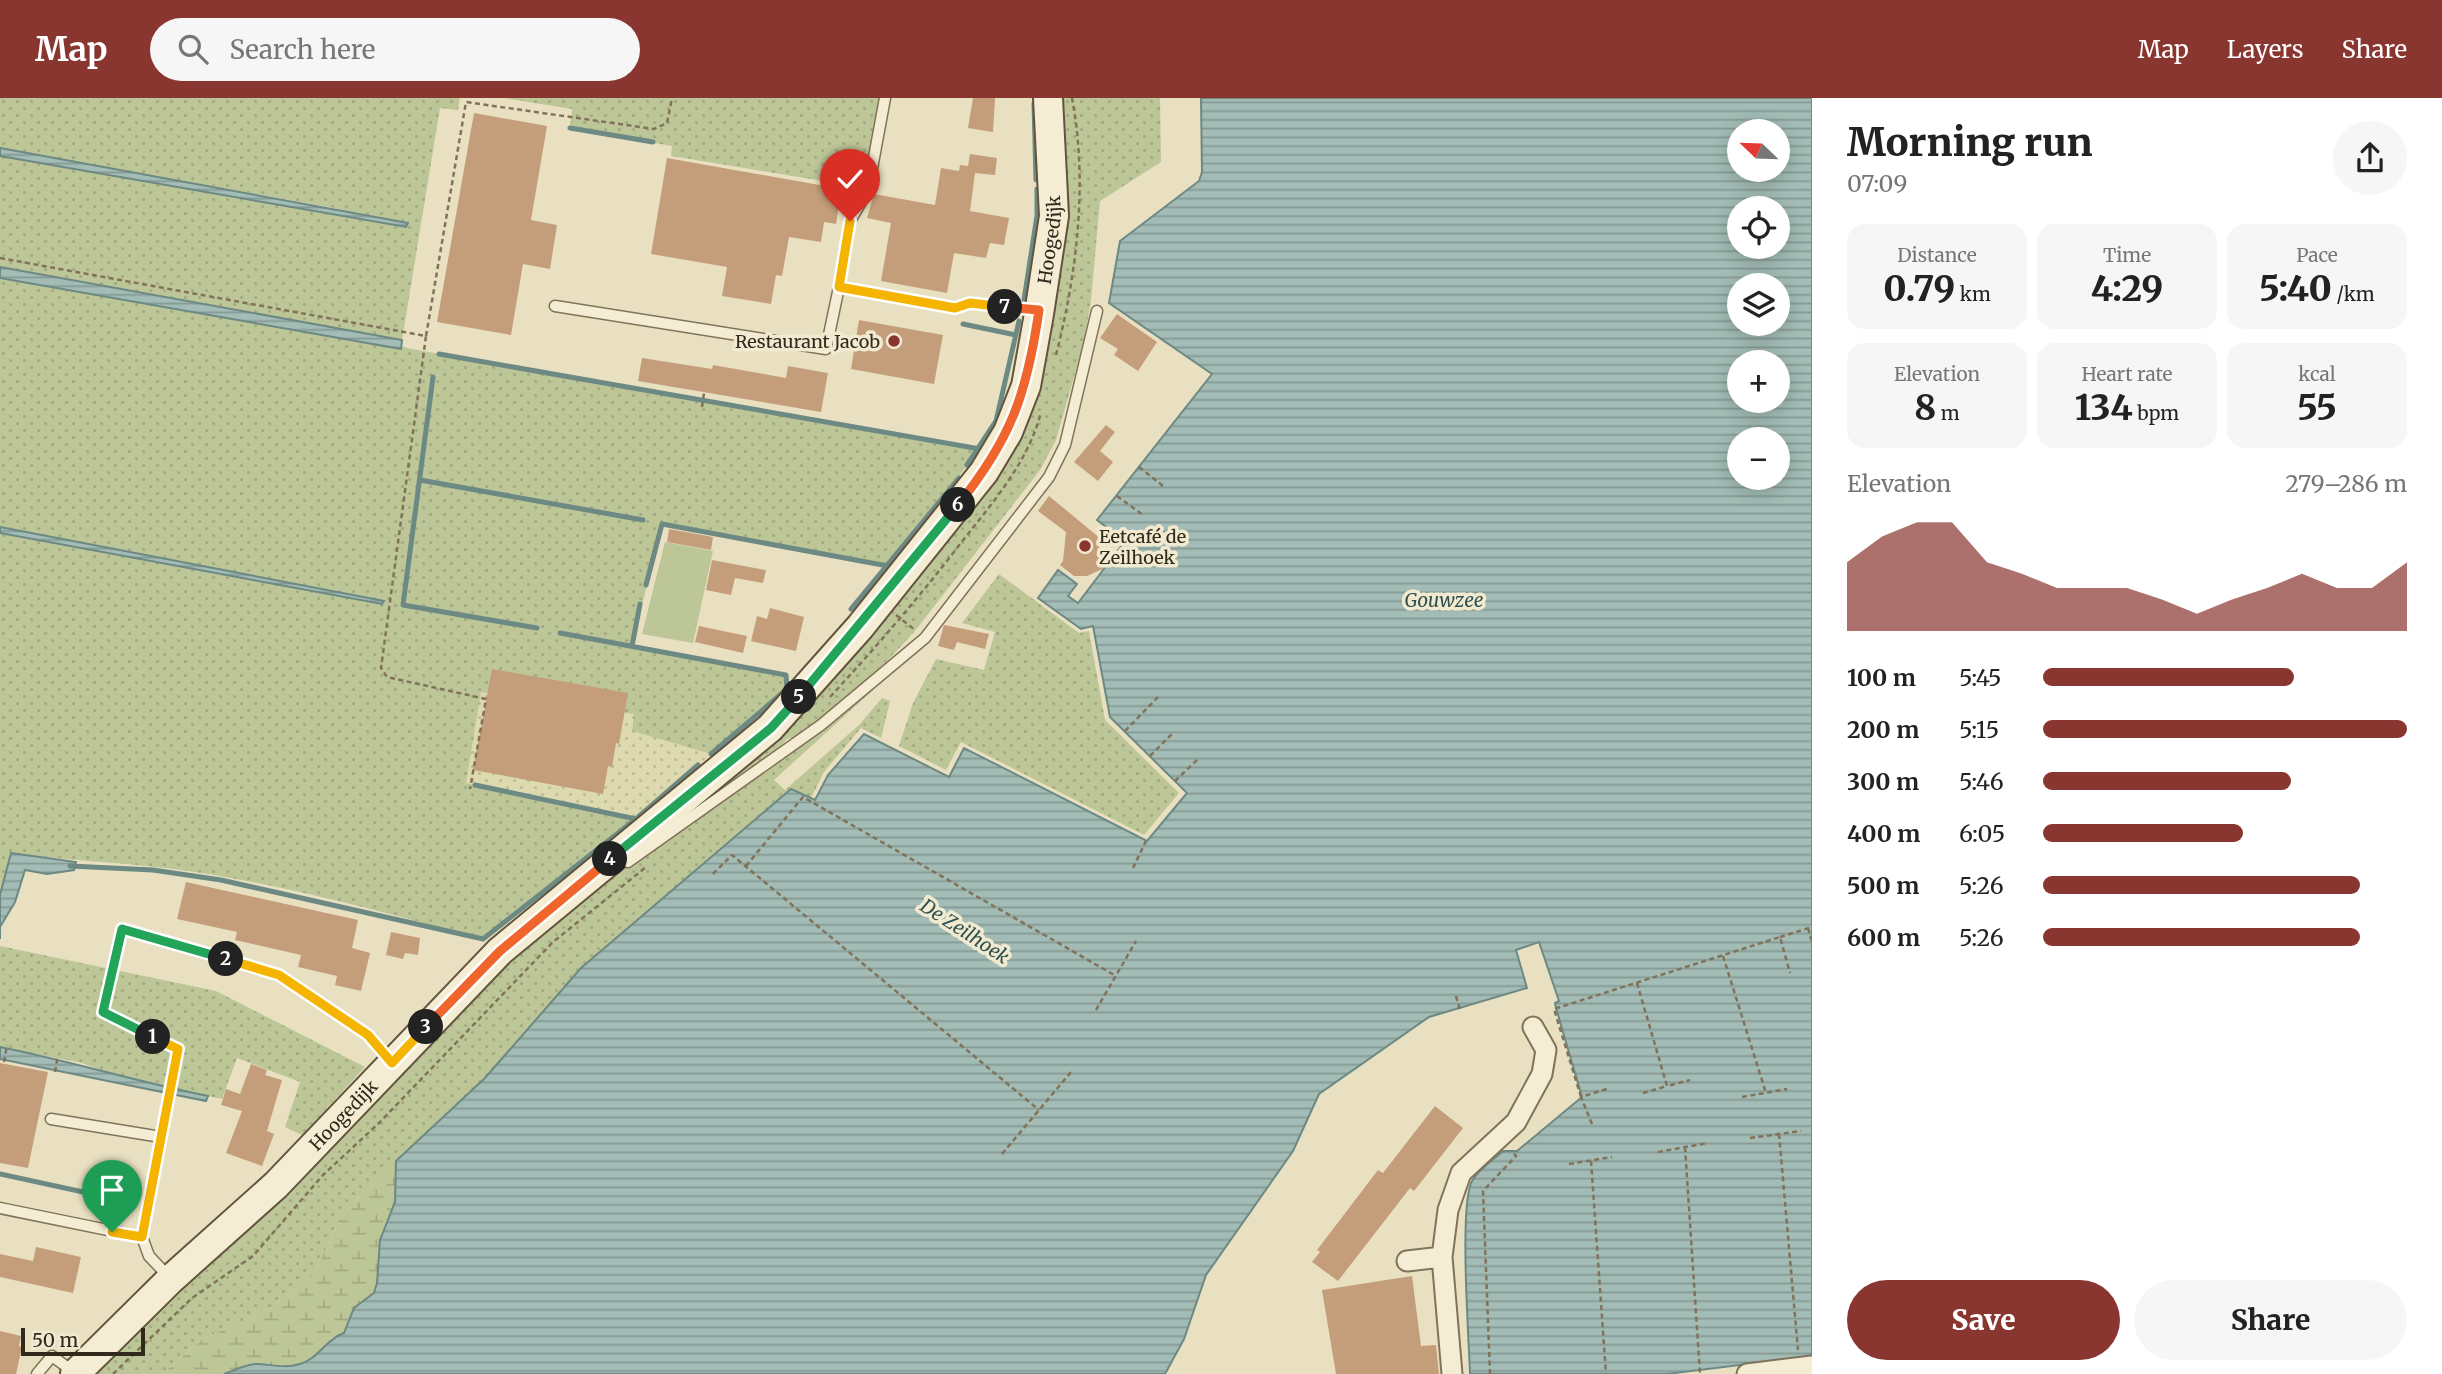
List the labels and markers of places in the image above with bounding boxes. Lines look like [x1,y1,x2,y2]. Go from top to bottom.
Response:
pin [820,149,880,221]
pin: 7 [988,290,1023,325]
place label: Restaurant Jacob [735,330,880,353]
marker: Restaurant Jacob [886,333,902,349]
pin: 6 [940,488,976,522]
place label: Eetcafé de Zeilhoek [1099,525,1186,569]
marker: Eetcafé de Zeilhoek [1077,538,1093,554]
pin: 5 [782,680,816,714]
pin: 4 [592,842,628,876]
pin: 2 [208,942,244,976]
pin: 3 [408,1010,444,1044]
pin: 1 [136,1020,170,1054]
pin [82,1160,142,1232]

